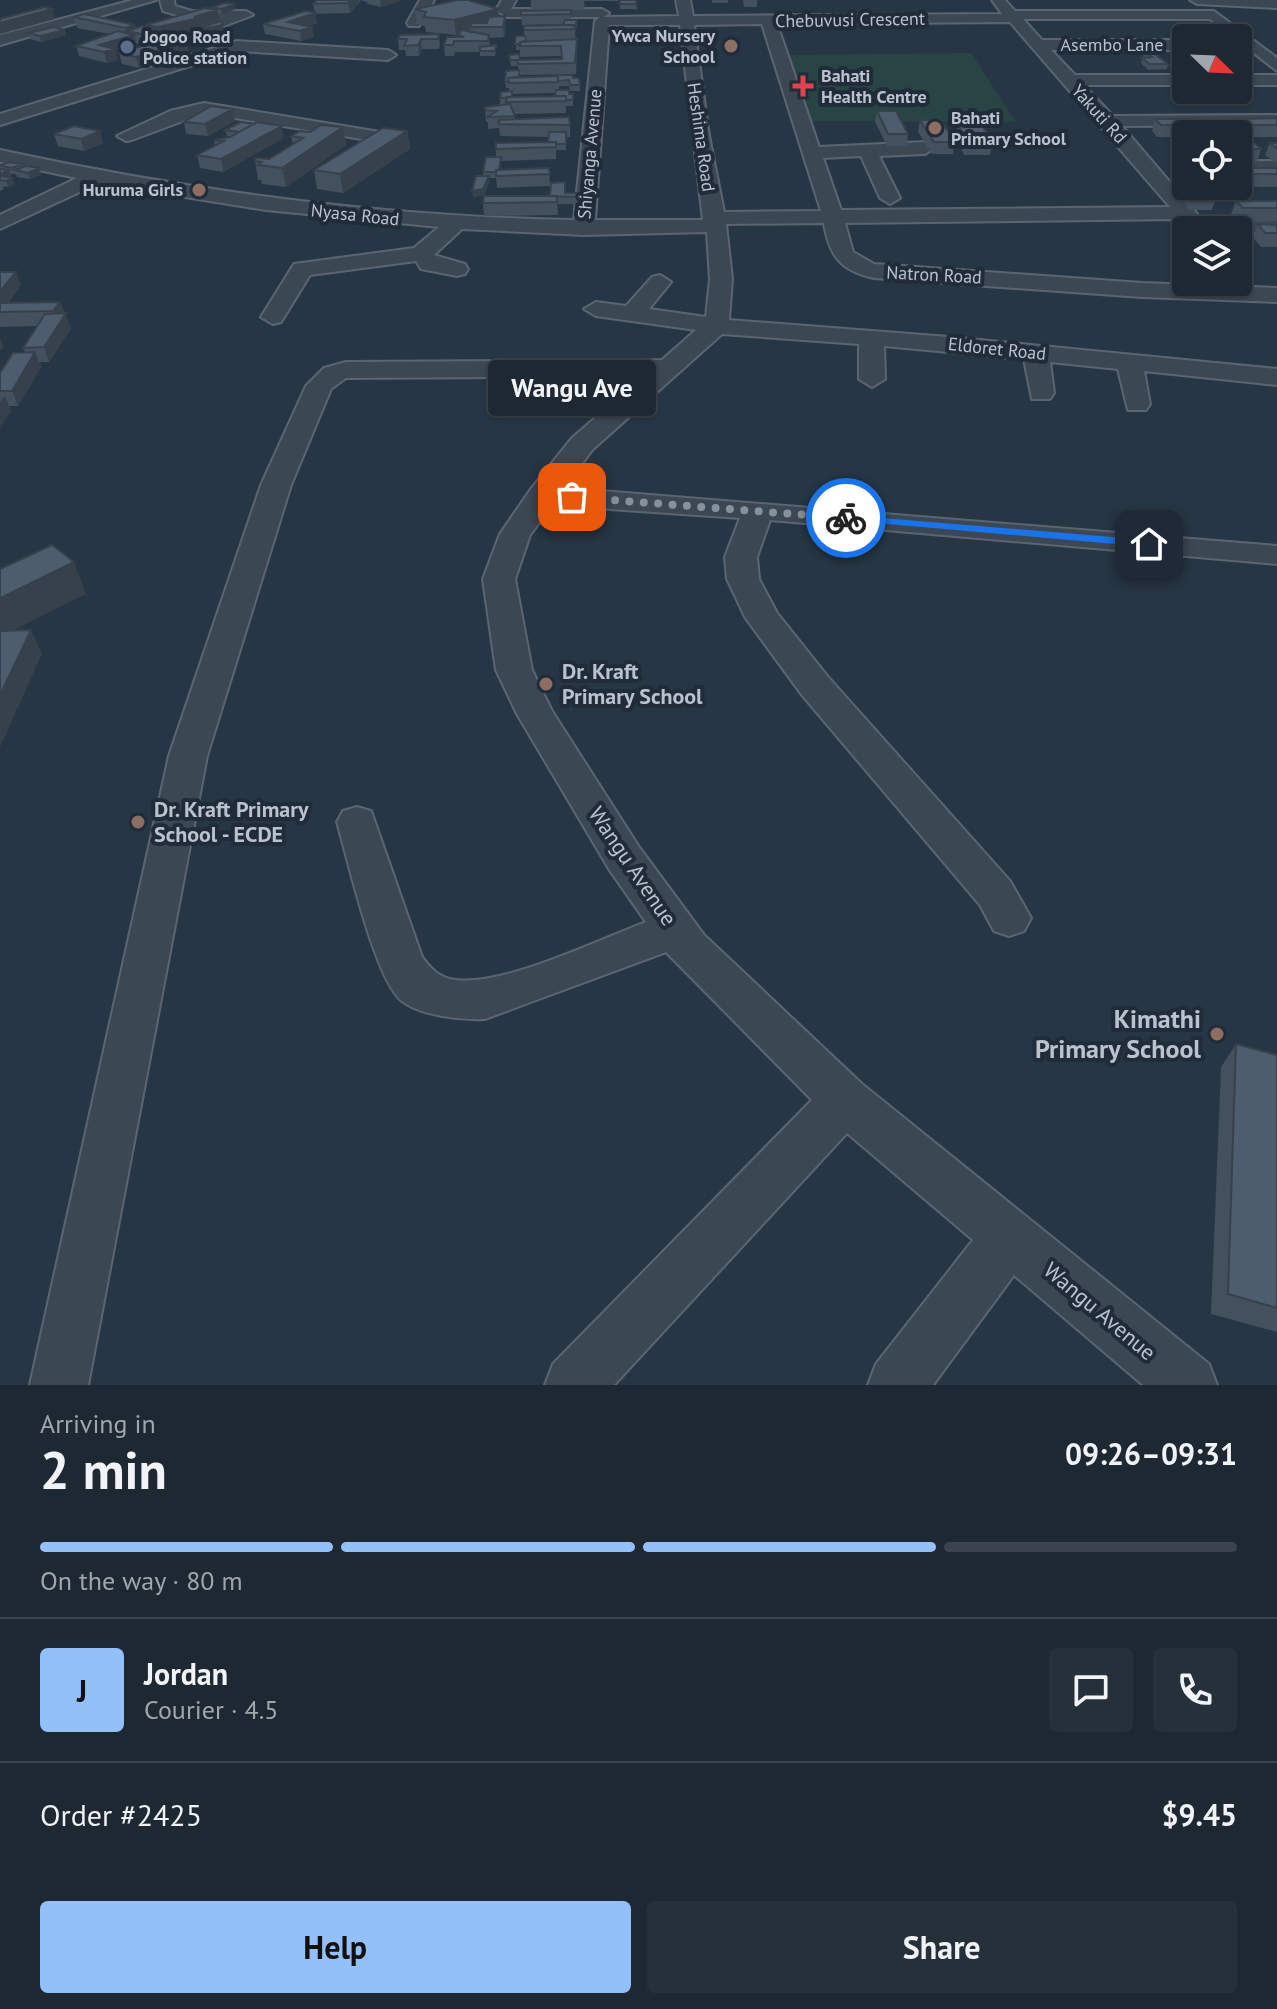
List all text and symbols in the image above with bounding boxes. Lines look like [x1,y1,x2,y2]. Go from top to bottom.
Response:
street label: Chebuvusi Crescent [775,7,925,32]
place label: Ywca Nursery School [610,24,716,68]
north arrow [1172,24,1252,104]
map controls [1172,24,1252,296]
place label: Jogoo Road Police station [142,25,247,69]
street label: Asembo Lane [1061,33,1163,56]
marker: Ywca Nursery School [722,37,740,55]
marker: Jogoo Road Police station [118,38,136,56]
place label: Bahati Health Centre [821,64,927,108]
marker: Bahati Health Centre [792,75,814,97]
street label: Yakuti Rd [1067,79,1132,148]
street label: Heshima Road [682,81,721,193]
street label: Shiyanga Avenue [572,88,607,220]
place label: Bahati Primary School [951,106,1067,150]
marker: Bahati Primary School [926,119,944,137]
button: locate [1172,120,1252,200]
place label: Huruma Girls [83,178,183,201]
marker: Huruma Girls [190,181,208,199]
street label: Nyasa Road [310,198,400,231]
button: layers [1172,216,1252,296]
street label: Natron Road [886,261,982,288]
street label: Eldoret Road [947,332,1047,365]
callout: Wangu Ave [488,361,656,417]
text: Wangu Ave [511,371,633,404]
pin [538,463,606,531]
icon: bag [550,475,594,519]
courier [806,478,886,558]
icon: bike [824,496,868,540]
pin [1115,510,1183,578]
icon: home [1127,522,1171,566]
place label: Dr. Kraft Primary School [562,657,703,710]
marker: Dr. Kraft Primary School [537,675,555,693]
place label: Dr. Kraft Primary School - ECDE [154,795,309,848]
street label: Wangu Avenue [583,801,683,931]
marker: Dr. Kraft Primary School - ECDE [129,813,147,831]
place label: Kimathi Primary School [1035,1002,1201,1065]
marker: Kimathi Primary School [1208,1025,1226,1043]
street label: Wangu Avenue [1038,1256,1162,1366]
text: Arriving in [40,1407,156,1440]
text: 09:26–09:31 [1065,1434,1237,1473]
text: 2 min [40,1436,167,1503]
text: On the way · 80 m [40,1564,243,1597]
button: chat [1049,1648,1133,1732]
button: phone [1153,1648,1237,1732]
text: Jordan [144,1654,228,1693]
text: J [77,1671,87,1710]
text: Courier · 4.5 [144,1693,278,1726]
text: Order #2425 [40,1795,202,1834]
text: $9.45 [1162,1795,1237,1834]
button: Help [40,1901,631,1993]
button: Share [647,1901,1237,1993]

